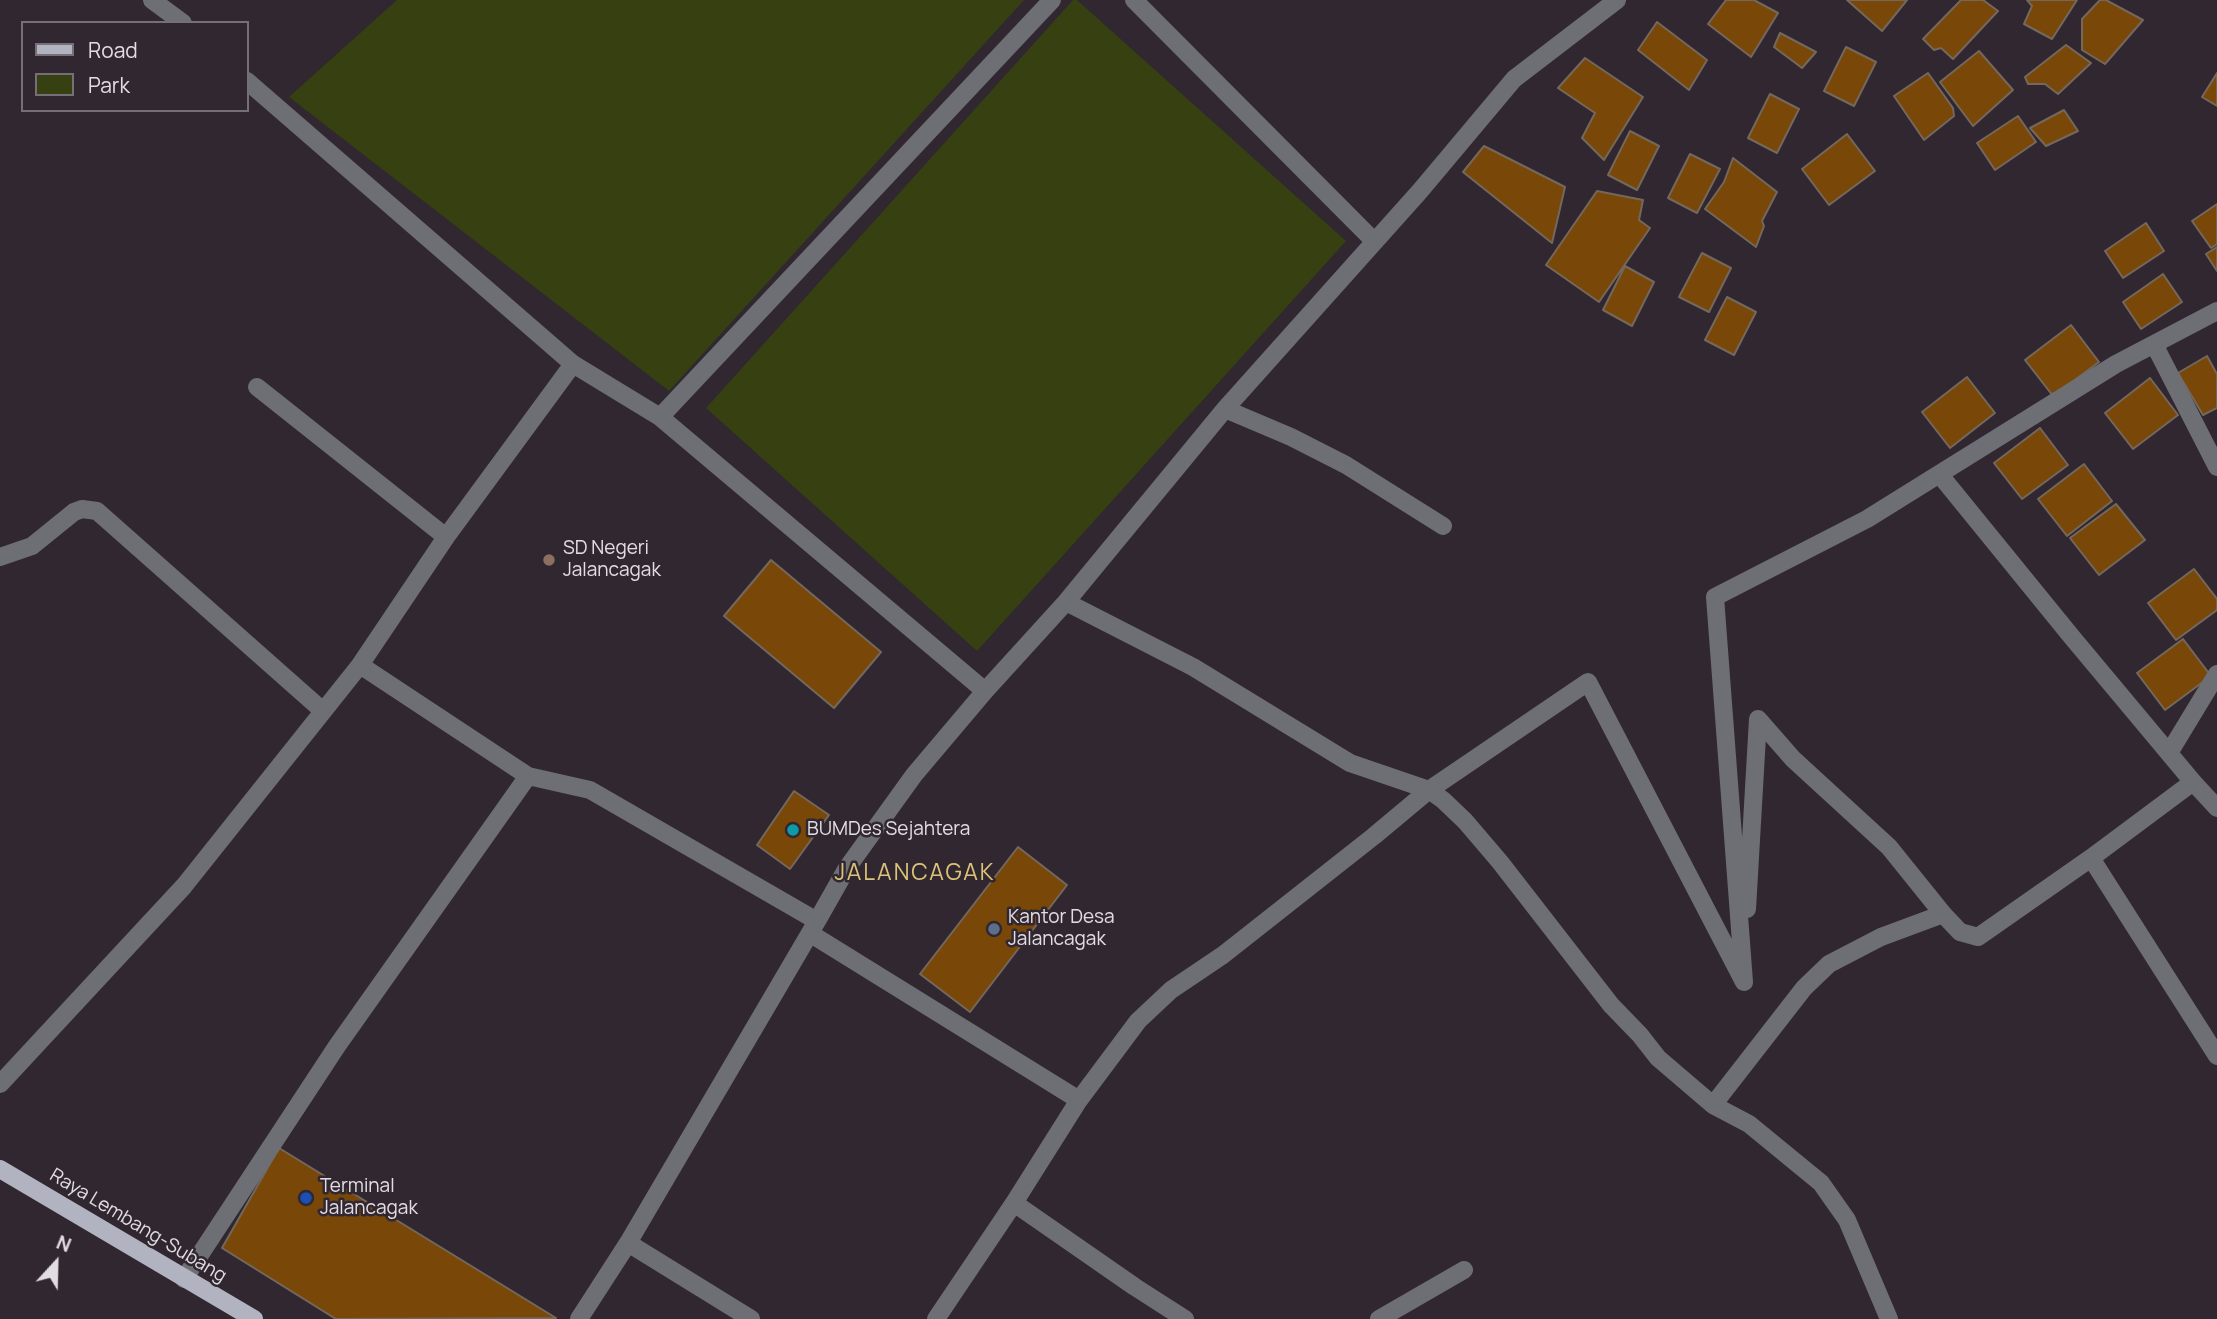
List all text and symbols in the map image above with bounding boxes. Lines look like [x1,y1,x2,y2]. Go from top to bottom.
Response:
legend [21,21,248,112]
text: Road [88,36,138,64]
text: Park [88,71,130,99]
place label: SD Negeri Jalancagak [563,538,661,582]
marker: SD Negeri Jalancagak [541,552,557,568]
place label: BUMDes Sejahtera [807,819,970,841]
marker: BUMDes Sejahtera [785,822,801,838]
district label: JALANCAGAK [836,860,994,888]
place label: Kantor Desa Jalancagak [1008,907,1115,951]
marker: Kantor Desa Jalancagak [986,921,1002,937]
street label: Raya Lembang-Subang [45,1164,231,1288]
place label: Terminal Jalancagak [320,1176,418,1220]
marker: Terminal Jalancagak [298,1190,314,1206]
north arrow [21,1228,91,1298]
text: N [53,1229,75,1258]

